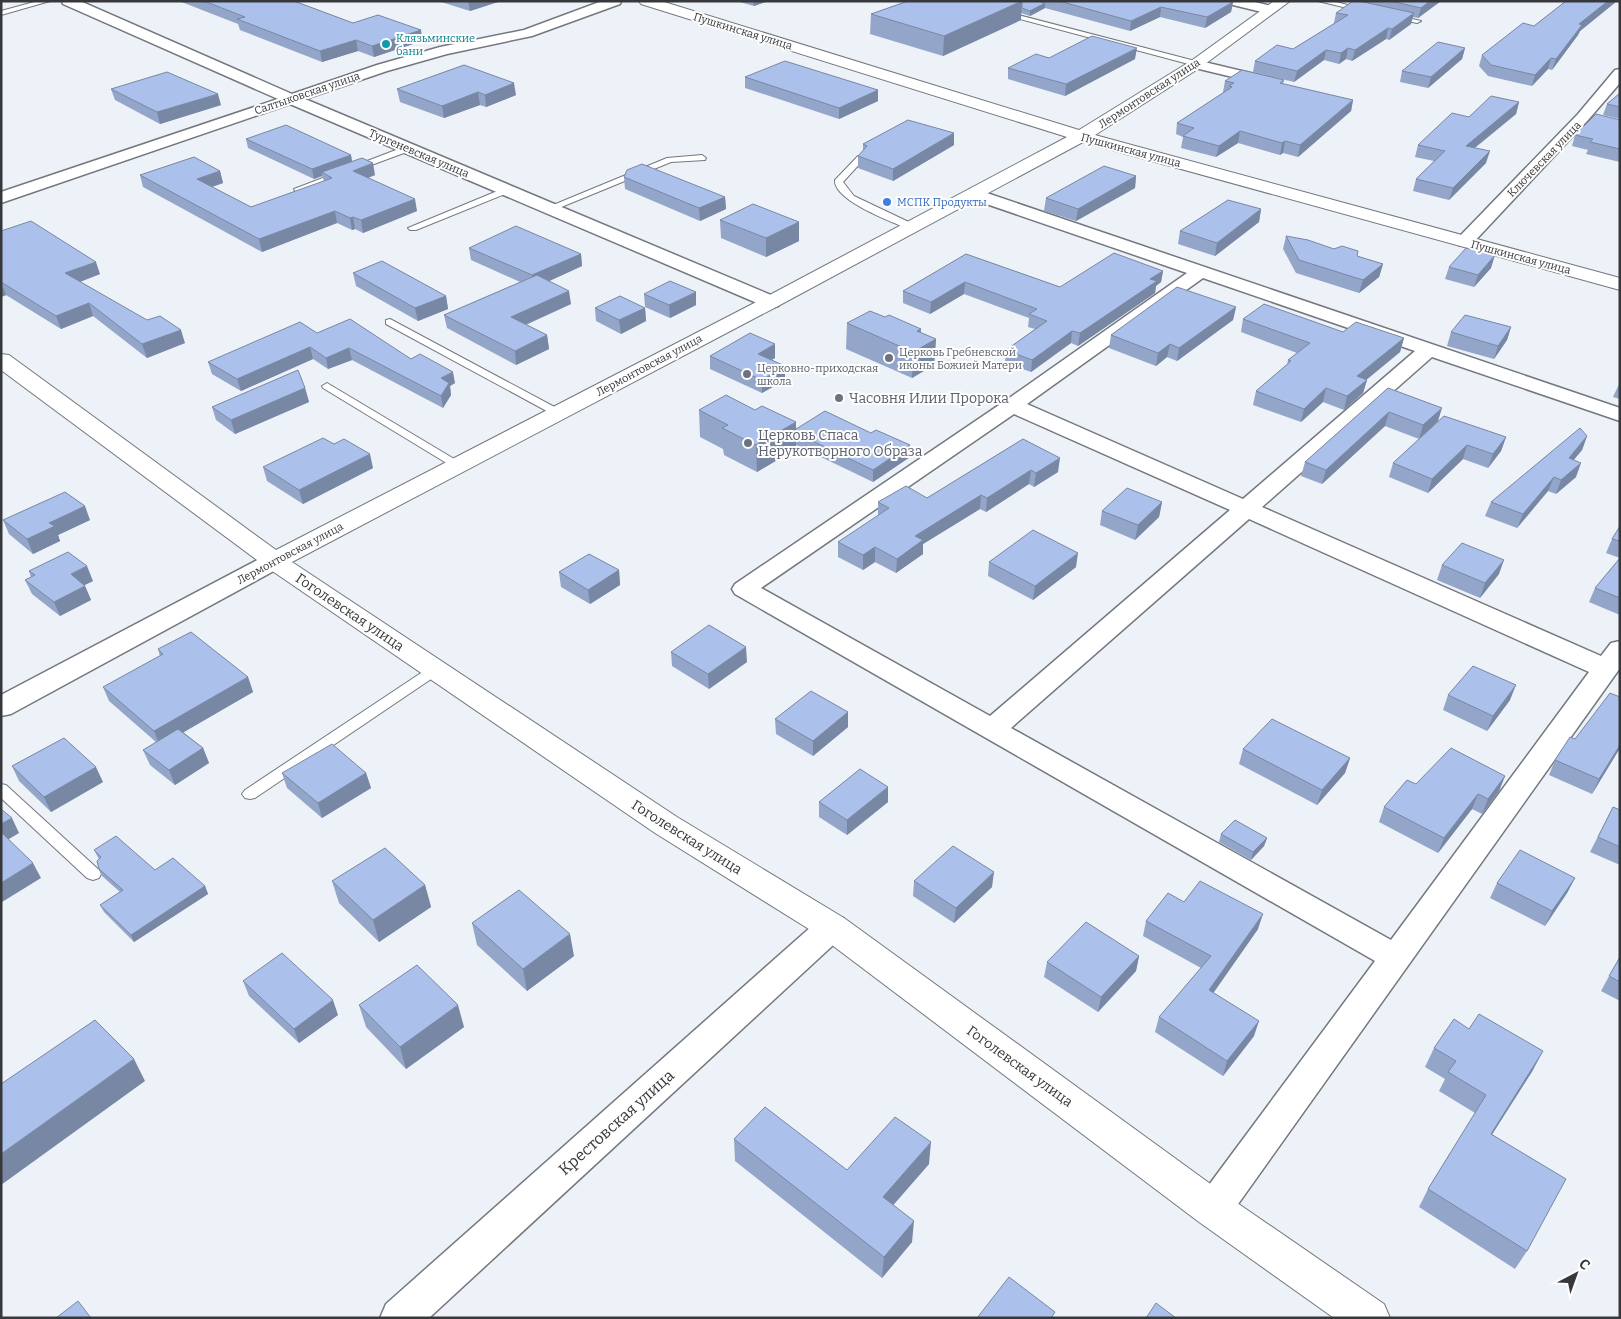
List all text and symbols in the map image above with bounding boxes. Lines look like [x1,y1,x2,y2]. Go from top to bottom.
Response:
street label: Пушкинская улица [692,10,794,53]
place label: Клязьминские бани [396,32,475,58]
marker: Клязьминские бани [380,38,392,50]
street label: Лермонтовская улица [1096,56,1202,131]
street label: Салтыковская улица [253,69,362,118]
street label: Ключевская улица [1505,119,1584,200]
street label: Тургеневская улица [367,126,471,180]
street label: Пушкинская улица [1079,131,1182,170]
marker: МСПК Продукты [881,196,893,208]
place label: МСПК Продукты [897,196,987,209]
street label: Пушкинская улица [1469,238,1572,277]
street label: Лермонтовская улица [594,332,705,399]
place label: Церковь Гребневской иконы Божией Матери [899,346,1022,372]
marker: Церковь Гребневской иконы Божией Матери [883,352,895,364]
place label: Церковно-приходская школа [757,362,878,388]
marker: Церковно-приходская школа [741,368,753,380]
place label: Часовня Илии Пророка [849,390,1009,407]
marker: Часовня Илии Пророка [833,392,845,404]
place label: Церковь Спаса Нерукотворного Образа [758,427,923,460]
marker: Церковь Спаса Нерукотворного Образа [742,437,754,449]
street label: Лермонтовская улица [235,520,346,587]
street label: Гоголевская улица [292,570,407,655]
street label: Гоголевская улица [628,797,745,878]
street label: Гоголевская улица [963,1022,1076,1111]
street label: Крестовская улица [555,1065,678,1179]
north arrow [1551,1249,1601,1299]
text: С [1575,1255,1593,1274]

